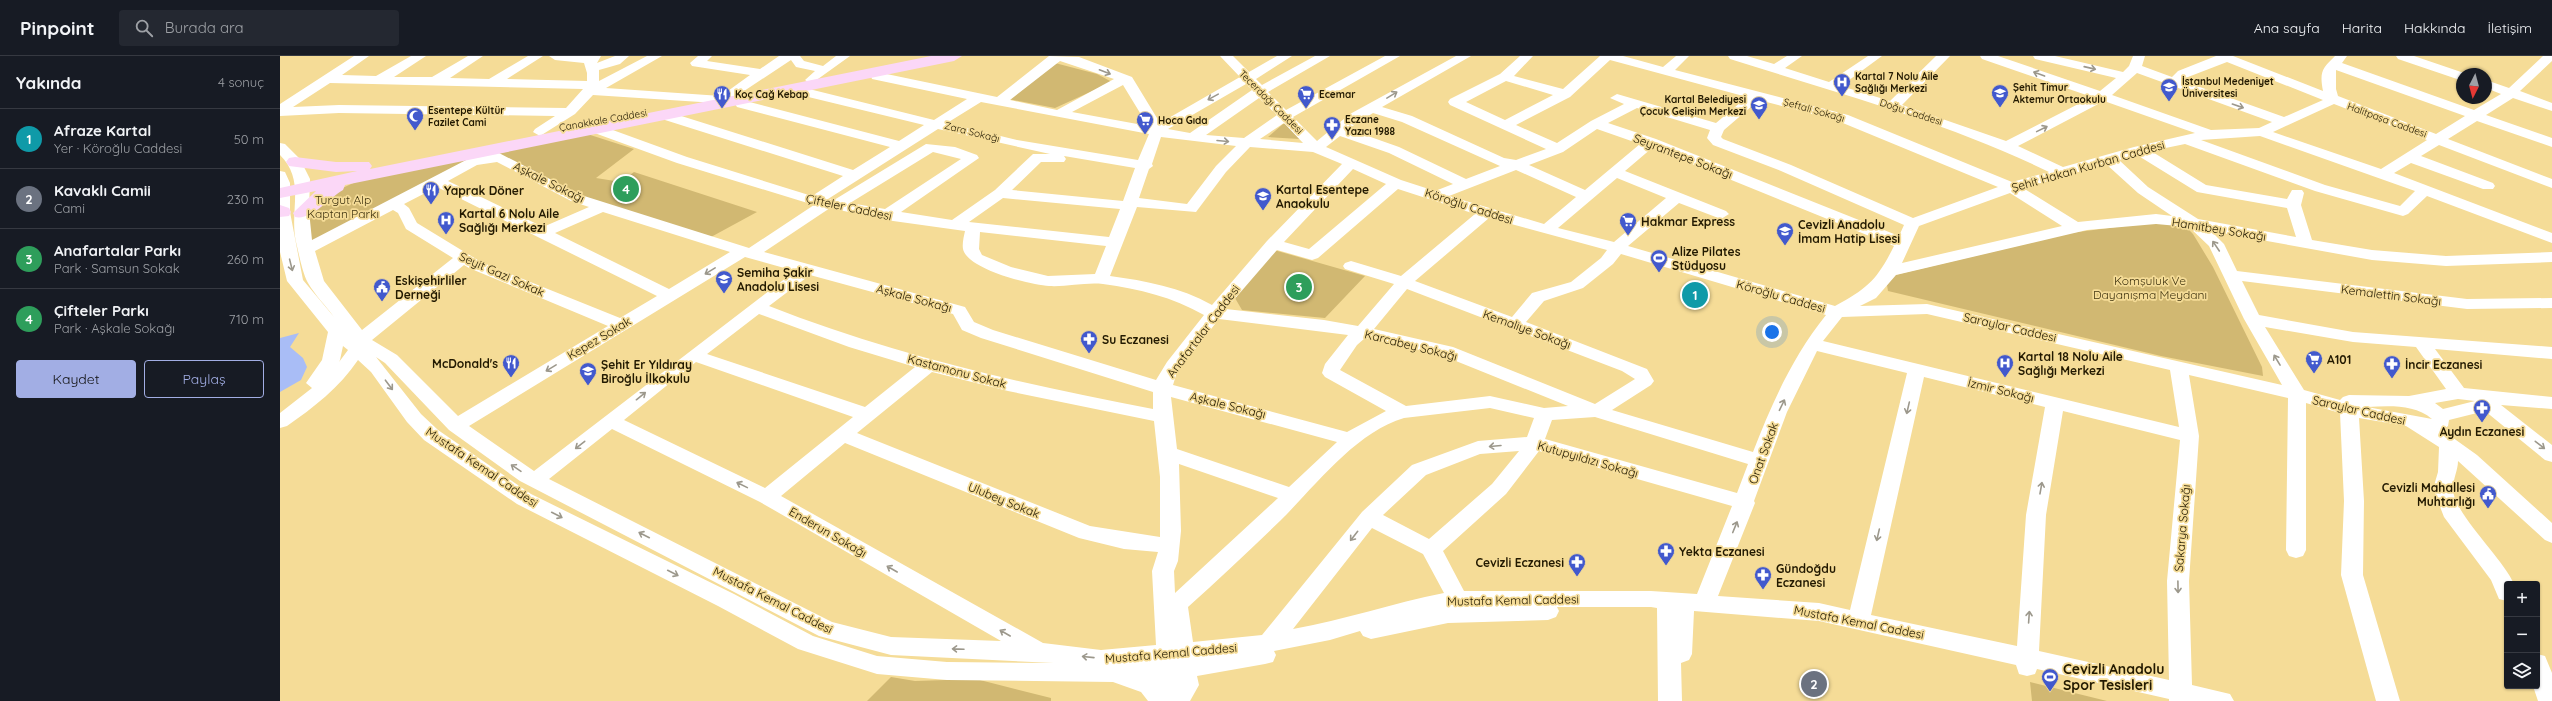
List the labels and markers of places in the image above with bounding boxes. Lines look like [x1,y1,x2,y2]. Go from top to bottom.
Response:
place label: Kartal 7 Nolu Aile Sağlığı Merkezi [1855,70,1939,95]
hospital icon: Kartal 7 Nolu Aile Sağlığı Merkezi [1832,72,1852,97]
place label: İstanbul Medeniyet Üniversitesi [2182,75,2274,100]
school or university icon: İstanbul Medeniyet Üniversitesi [2159,77,2179,102]
place label: Şehit Timur Aktemur Ortaokulu [2013,81,2106,106]
school or university icon: Şehit Timur Aktemur Ortaokulu [1990,83,2010,108]
restaurant icon: Koç Cağ Kebap [712,84,732,109]
supermarket icon: Ecemar [1296,84,1316,109]
place label: Koç Cağ Kebap [735,88,808,101]
place label: Ecemar [1319,88,1356,101]
place label: Kartal Belediyesi Çocuk Gelişim Merkezi [1640,93,1746,118]
school or university icon: Kartal Belediyesi Çocuk Gelişim Merkezi [1749,95,1769,120]
place label: Esentepe Kültür Fazilet Cami [428,104,505,129]
mosque icon: Esentepe Kültür Fazilet Cami [405,106,425,131]
supermarket icon: Hoca Gıda [1135,110,1155,135]
place label: Eczane Yazıcı 1988 [1345,113,1396,138]
place label: Hoca Gıda [1158,114,1208,127]
pharmacy icon: Eczane Yazıcı 1988 [1322,115,1342,140]
pin: 4 [613,174,639,204]
restaurant icon: Yaprak Döner [421,180,441,205]
place label: Kartal Esentepe Anaokulu [1276,182,1369,211]
place label: Yaprak Döner [444,183,524,198]
school or university icon: Kartal Esentepe Anaokulu [1253,186,1273,211]
place label: Kartal 6 Nolu Aile Sağlığı Merkezi [459,206,559,235]
hospital icon: Kartal 6 Nolu Aile Sağlığı Merkezi [436,210,456,235]
supermarket icon: Hakmar Express [1618,211,1638,236]
place label: Hakmar Express [1641,214,1735,229]
place label: Cevizli Anadolu İmam Hatip Lisesi [1798,217,1900,246]
school or university icon: Cevizli Anadolu İmam Hatip Lisesi [1775,221,1795,246]
place label: Alize Pilates Stüdyosu [1672,244,1741,273]
sports icon: Alize Pilates Stüdyosu [1649,248,1669,273]
place label: Semiha Şakir Anadolu Lisesi [737,265,819,294]
school or university icon: Semiha Şakir Anadolu Lisesi [714,269,734,294]
pin: 3 [1286,272,1312,302]
place label: Eskişehirliler Derneği [395,273,467,302]
public building icon: Eskişehirliler Derneği [372,277,392,302]
pin: 1 [1682,280,1708,310]
pharmacy icon: Su Eczanesi [1079,329,1099,354]
place label: Su Eczanesi [1102,332,1169,347]
place label: Kartal 18 Nolu Aile Sağlığı Merkezi [2018,349,2123,378]
supermarket icon: A101 [2304,349,2324,374]
place label: A101 [2327,352,2351,367]
restaurant icon: McDonald's [501,353,521,378]
hospital icon: Kartal 18 Nolu Aile Sağlığı Merkezi [1995,353,2015,378]
pharmacy icon: İncir Eczanesi [2382,354,2402,379]
place label: McDonald's [432,356,498,371]
place label: Şehit Er Yıldıray Biroğlu İlkokulu [601,357,692,386]
place label: İncir Eczanesi [2405,357,2482,372]
school or university icon: Şehit Er Yıldıray Biroğlu İlkokulu [578,361,598,386]
pharmacy icon: Aydın Eczanesi [2472,398,2492,423]
place label: Aydın Eczanesi [2440,424,2524,439]
place label: Cevizli Mahallesi Muhtarlığı [2382,480,2475,509]
public building icon: Cevizli Mahallesi Muhtarlığı [2478,484,2498,509]
pharmacy icon: Yekta Eczanesi [1656,541,1676,566]
place label: Yekta Eczanesi [1679,544,1765,559]
pharmacy icon: Cevizli Eczanesi [1567,552,1587,577]
place label: Cevizli Eczanesi [1475,555,1564,570]
place label: Gündoğdu Eczanesi [1776,561,1836,590]
pharmacy icon: Gündoğdu Eczanesi [1753,565,1773,590]
place label: Cevizli Anadolu Spor Tesisleri [2063,660,2164,694]
sports icon: Cevizli Anadolu Spor Tesisleri [2040,667,2060,692]
pin: 2 [1801,669,1827,699]

